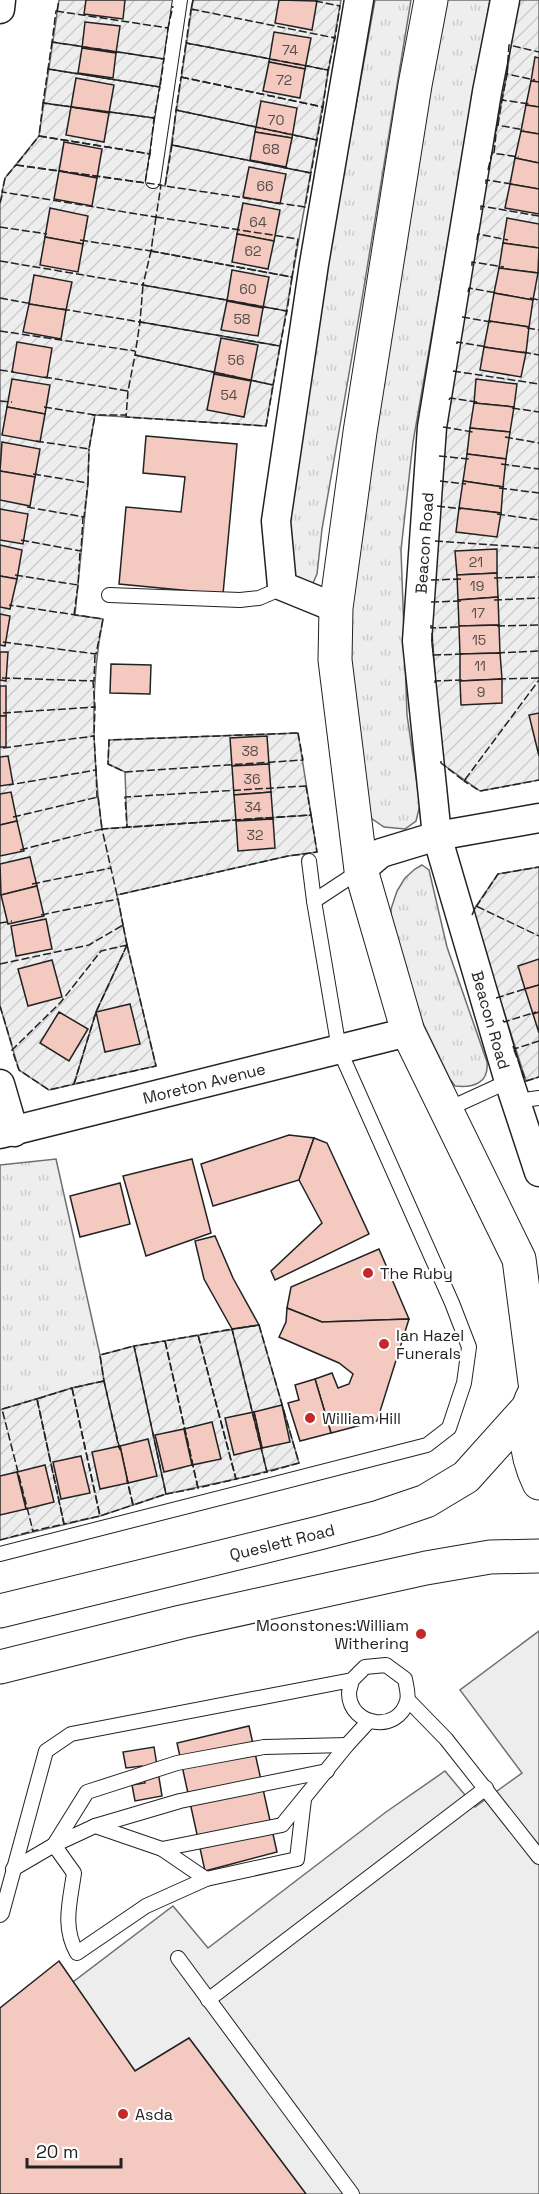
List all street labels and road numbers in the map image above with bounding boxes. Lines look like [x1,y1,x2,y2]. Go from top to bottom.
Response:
street label: Beacon Road [410,492,439,594]
street label: Beacon Road [466,968,515,1072]
street label: Moreton Avenue [141,1058,268,1109]
street label: Queslett Road [227,1519,337,1566]

